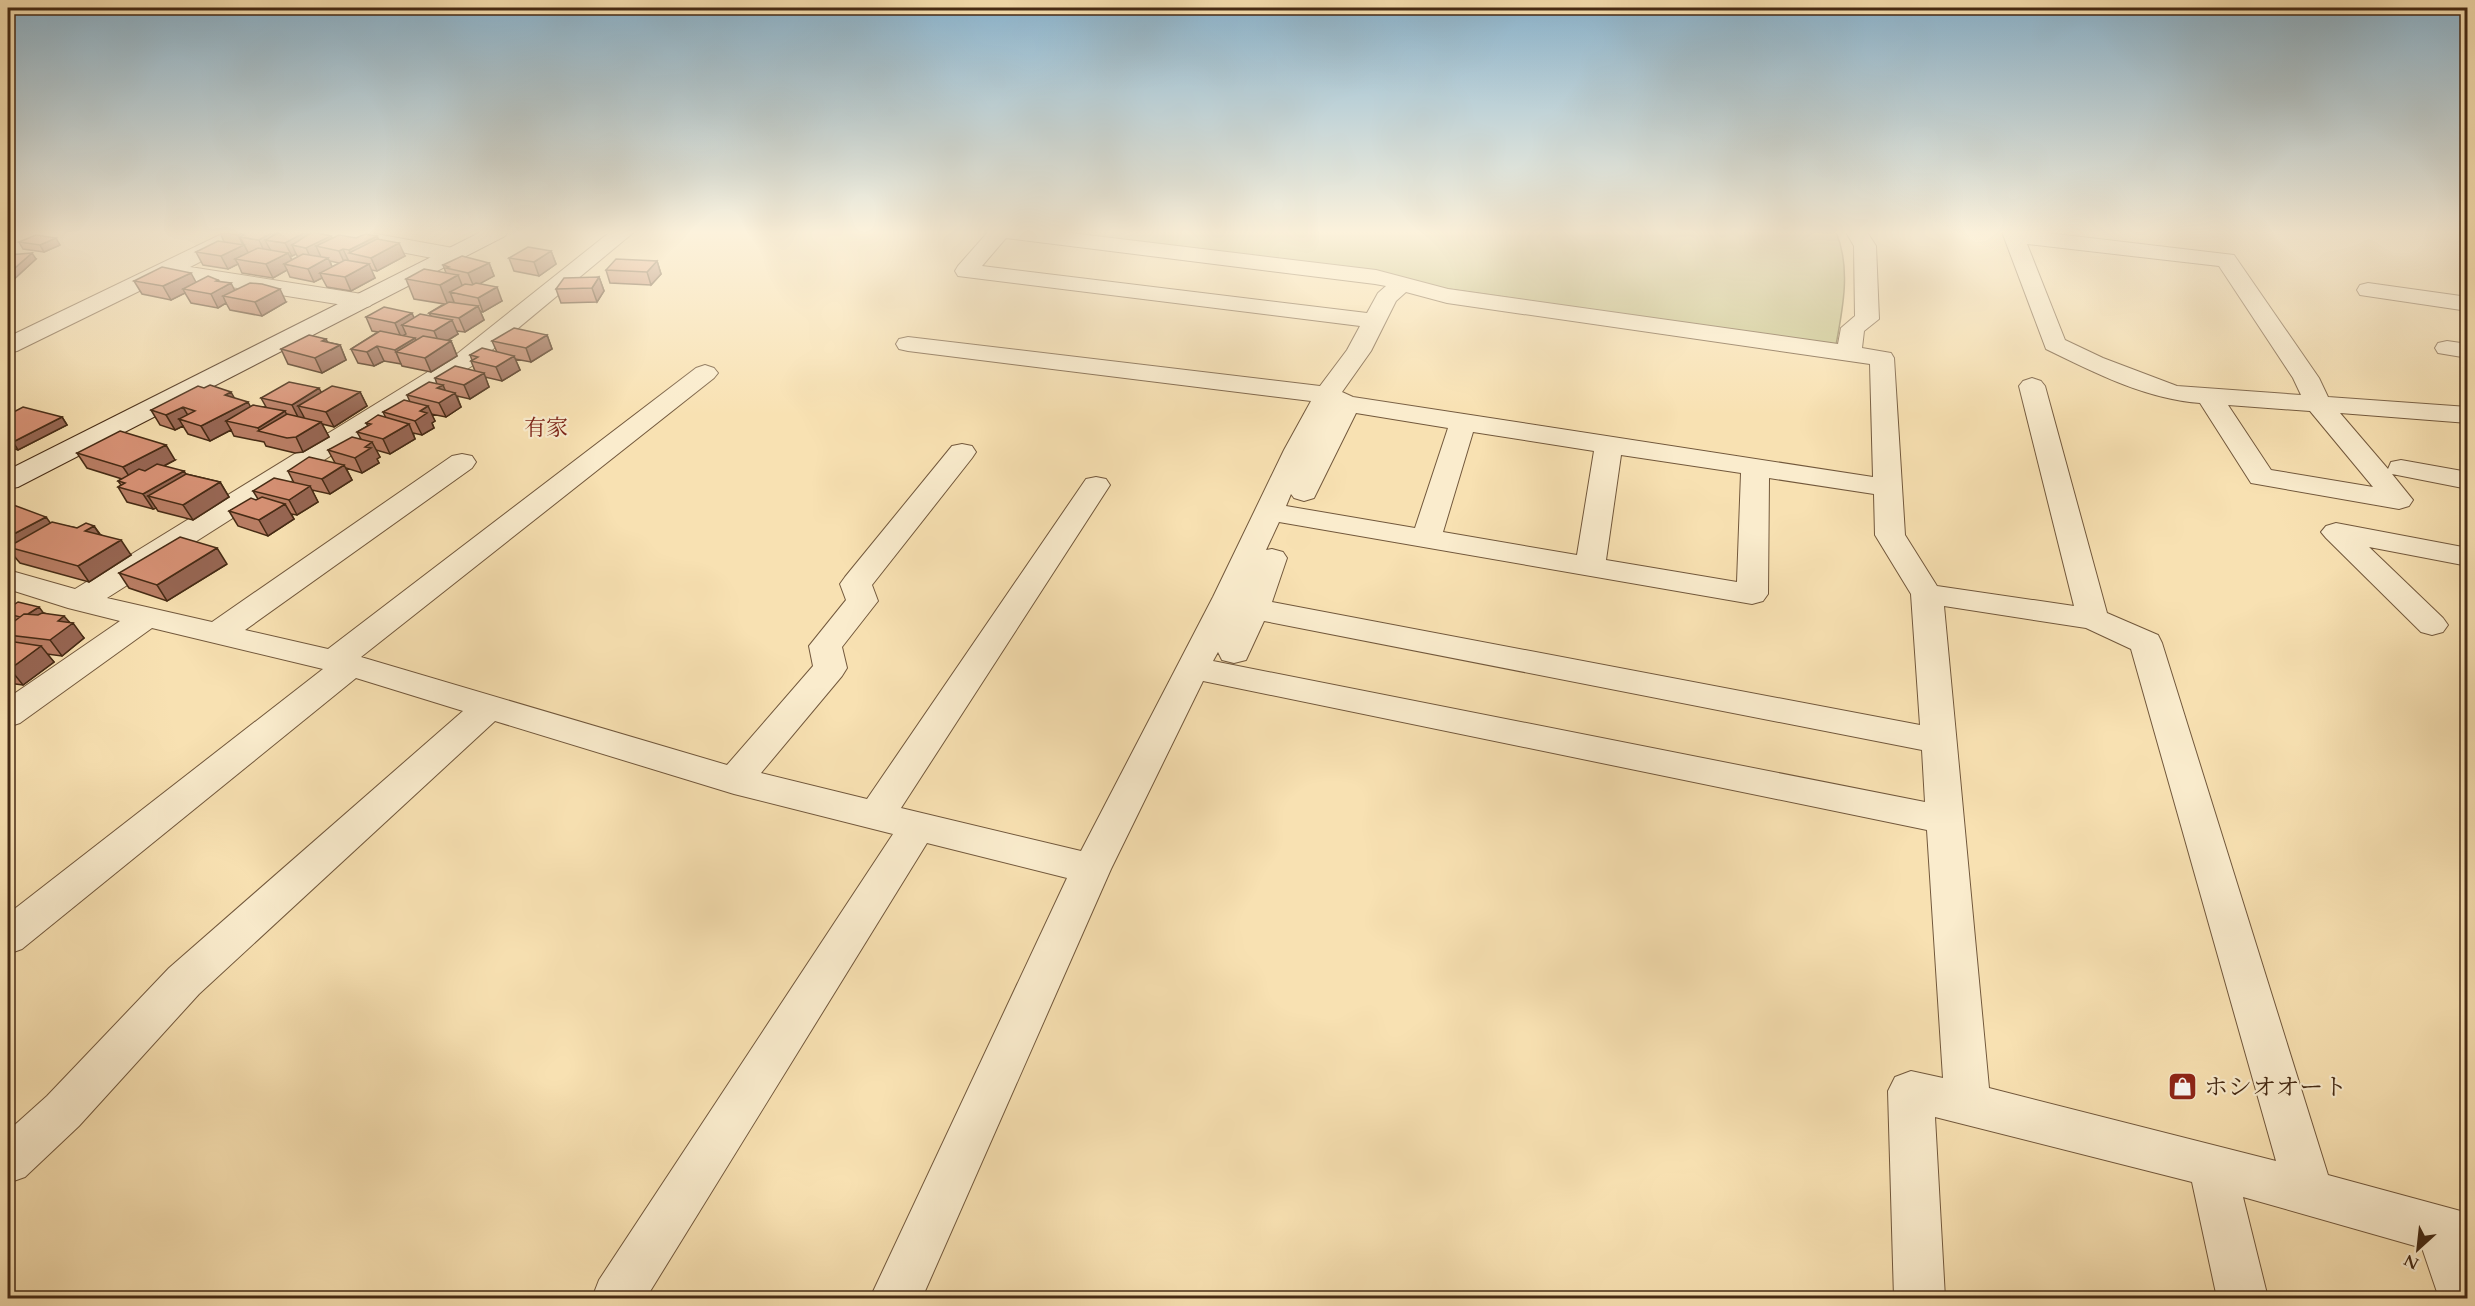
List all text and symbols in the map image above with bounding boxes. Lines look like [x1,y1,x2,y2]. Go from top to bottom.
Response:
district label: 有家 [524,413,568,443]
shop icon: ホシオオート [2167,1071,2199,1103]
place label: ホシオオート [2204,1071,2347,1104]
north arrow [2388,1219,2448,1279]
text: N [2400,1248,2423,1274]

